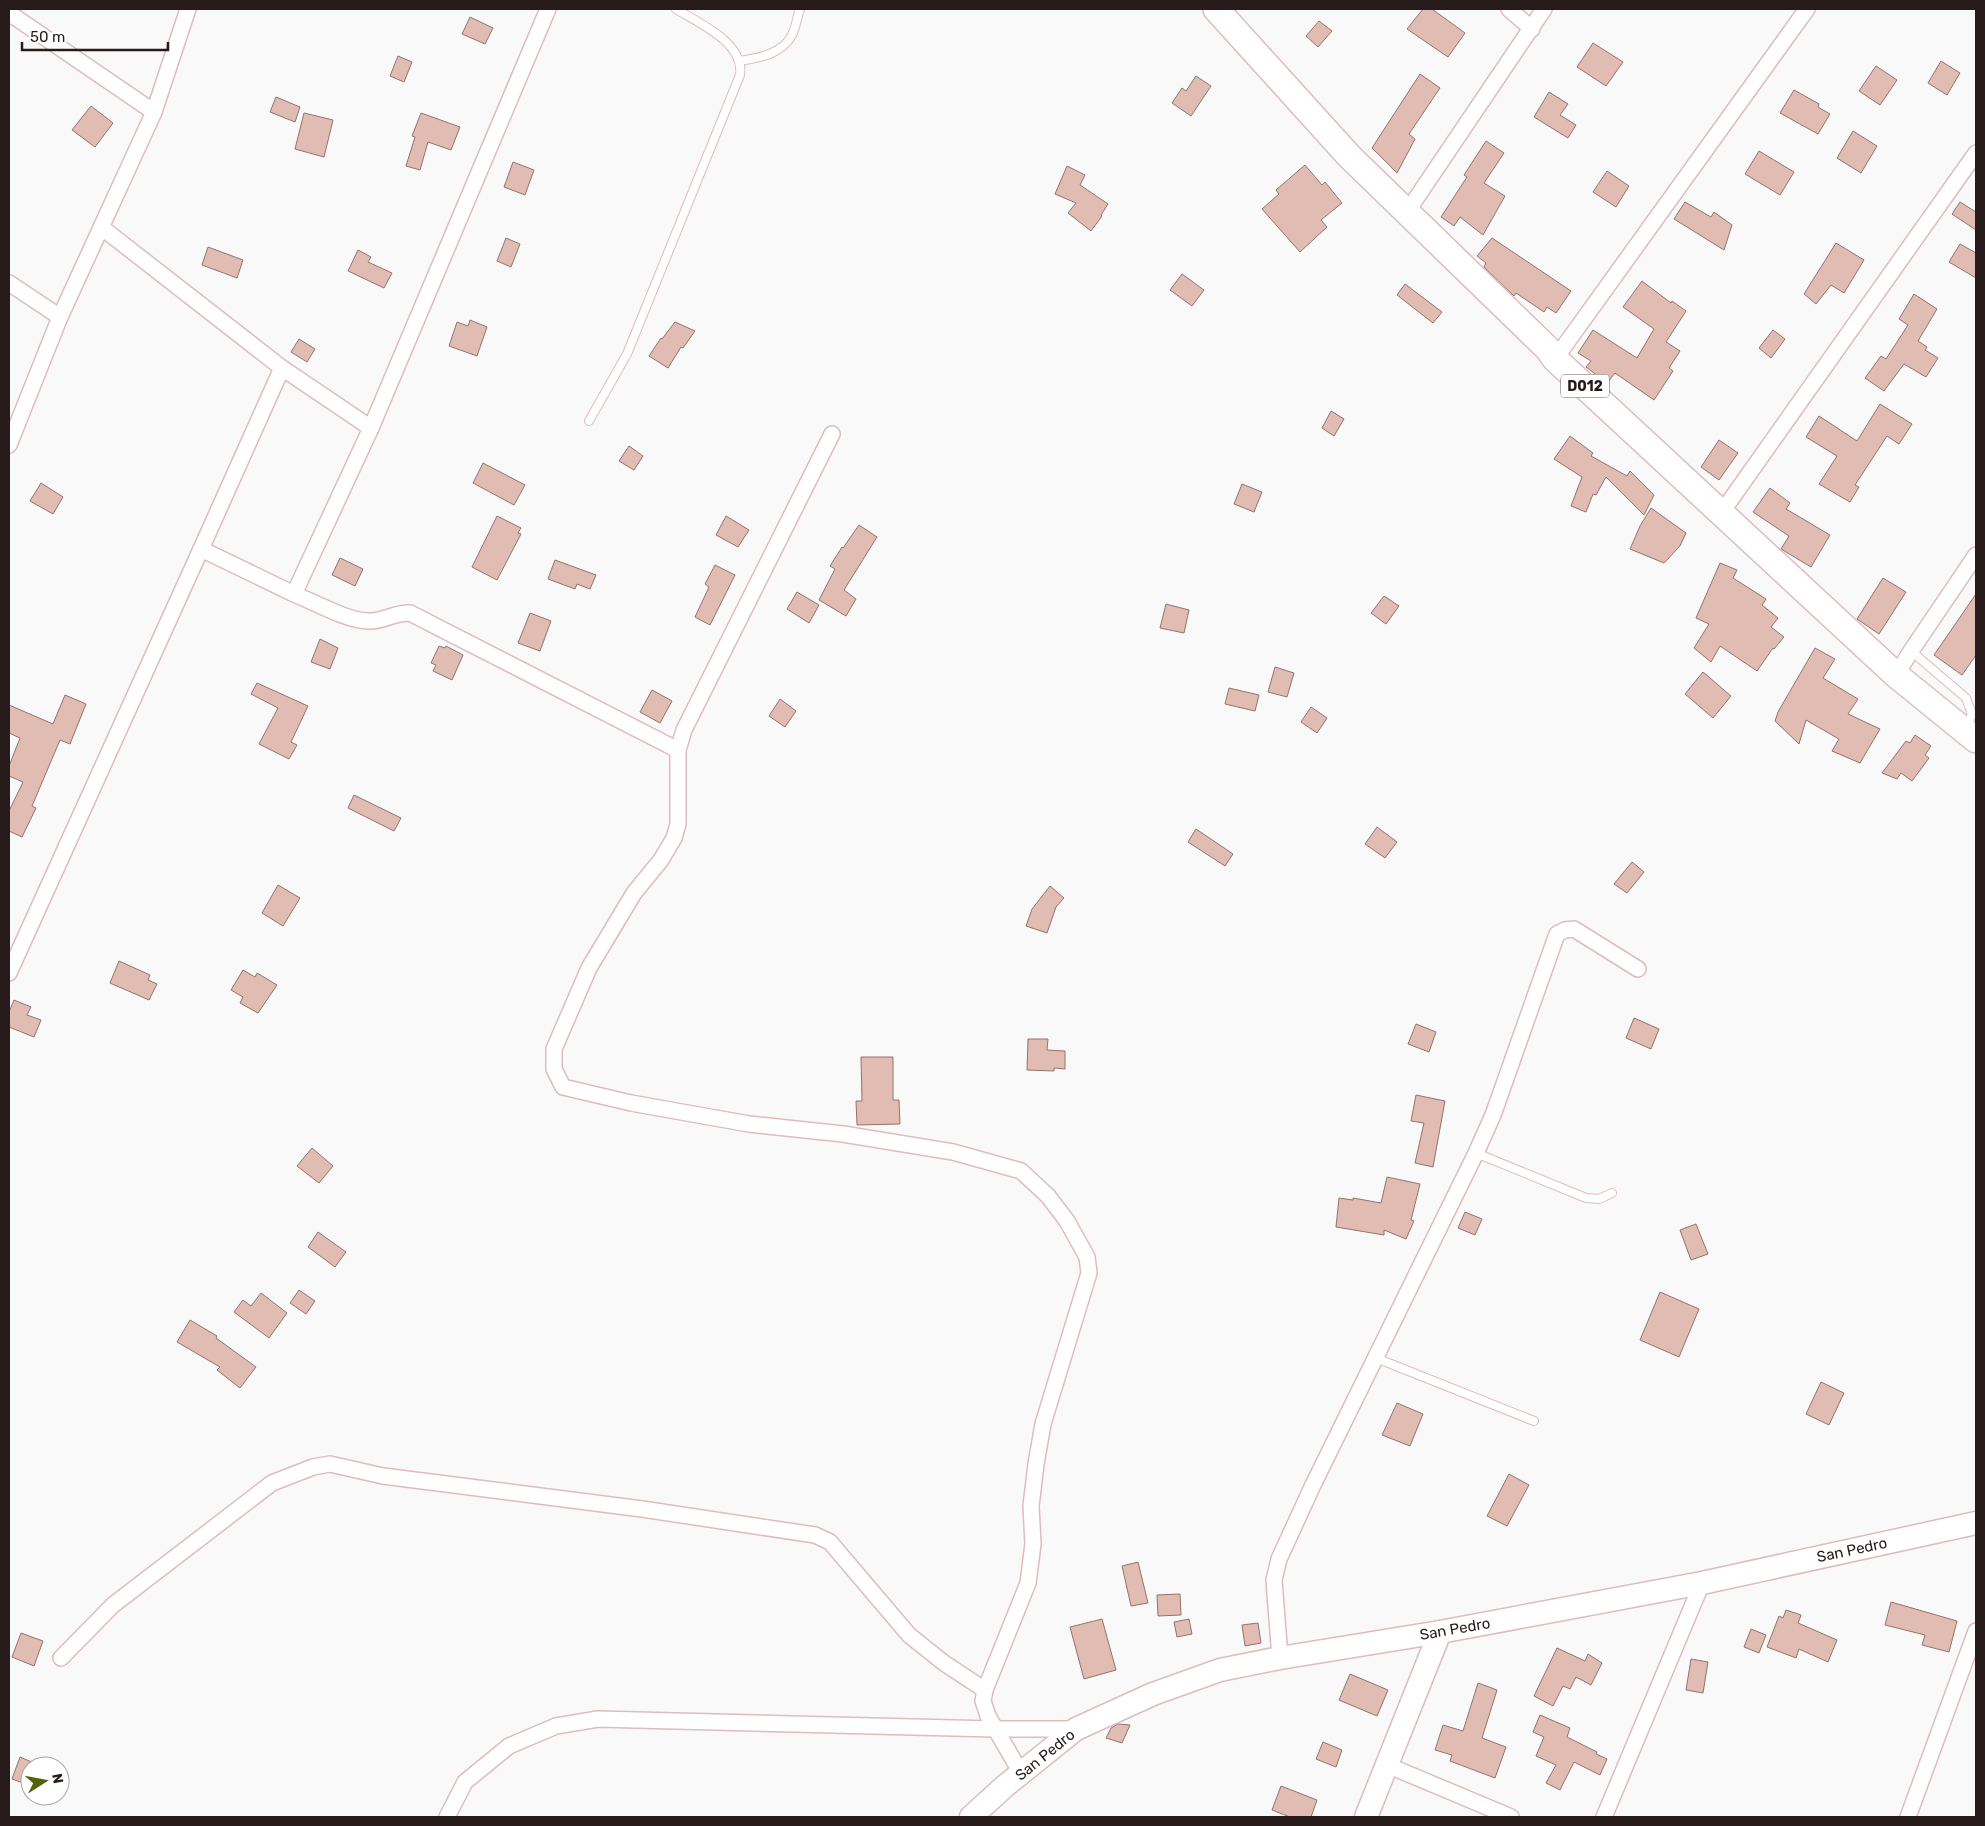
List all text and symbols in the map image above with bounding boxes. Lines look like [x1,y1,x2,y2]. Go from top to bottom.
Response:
scale bar [22,20,169,52]
text: 50 m [30,28,65,46]
road number: D012 [1561,374,1609,398]
street label: San Pedro [1815,1534,1889,1566]
street label: San Pedro [1418,1614,1492,1644]
street label: San Pedro [1012,1726,1078,1784]
north arrow [20,1756,70,1806]
text: N [48,1772,67,1785]

